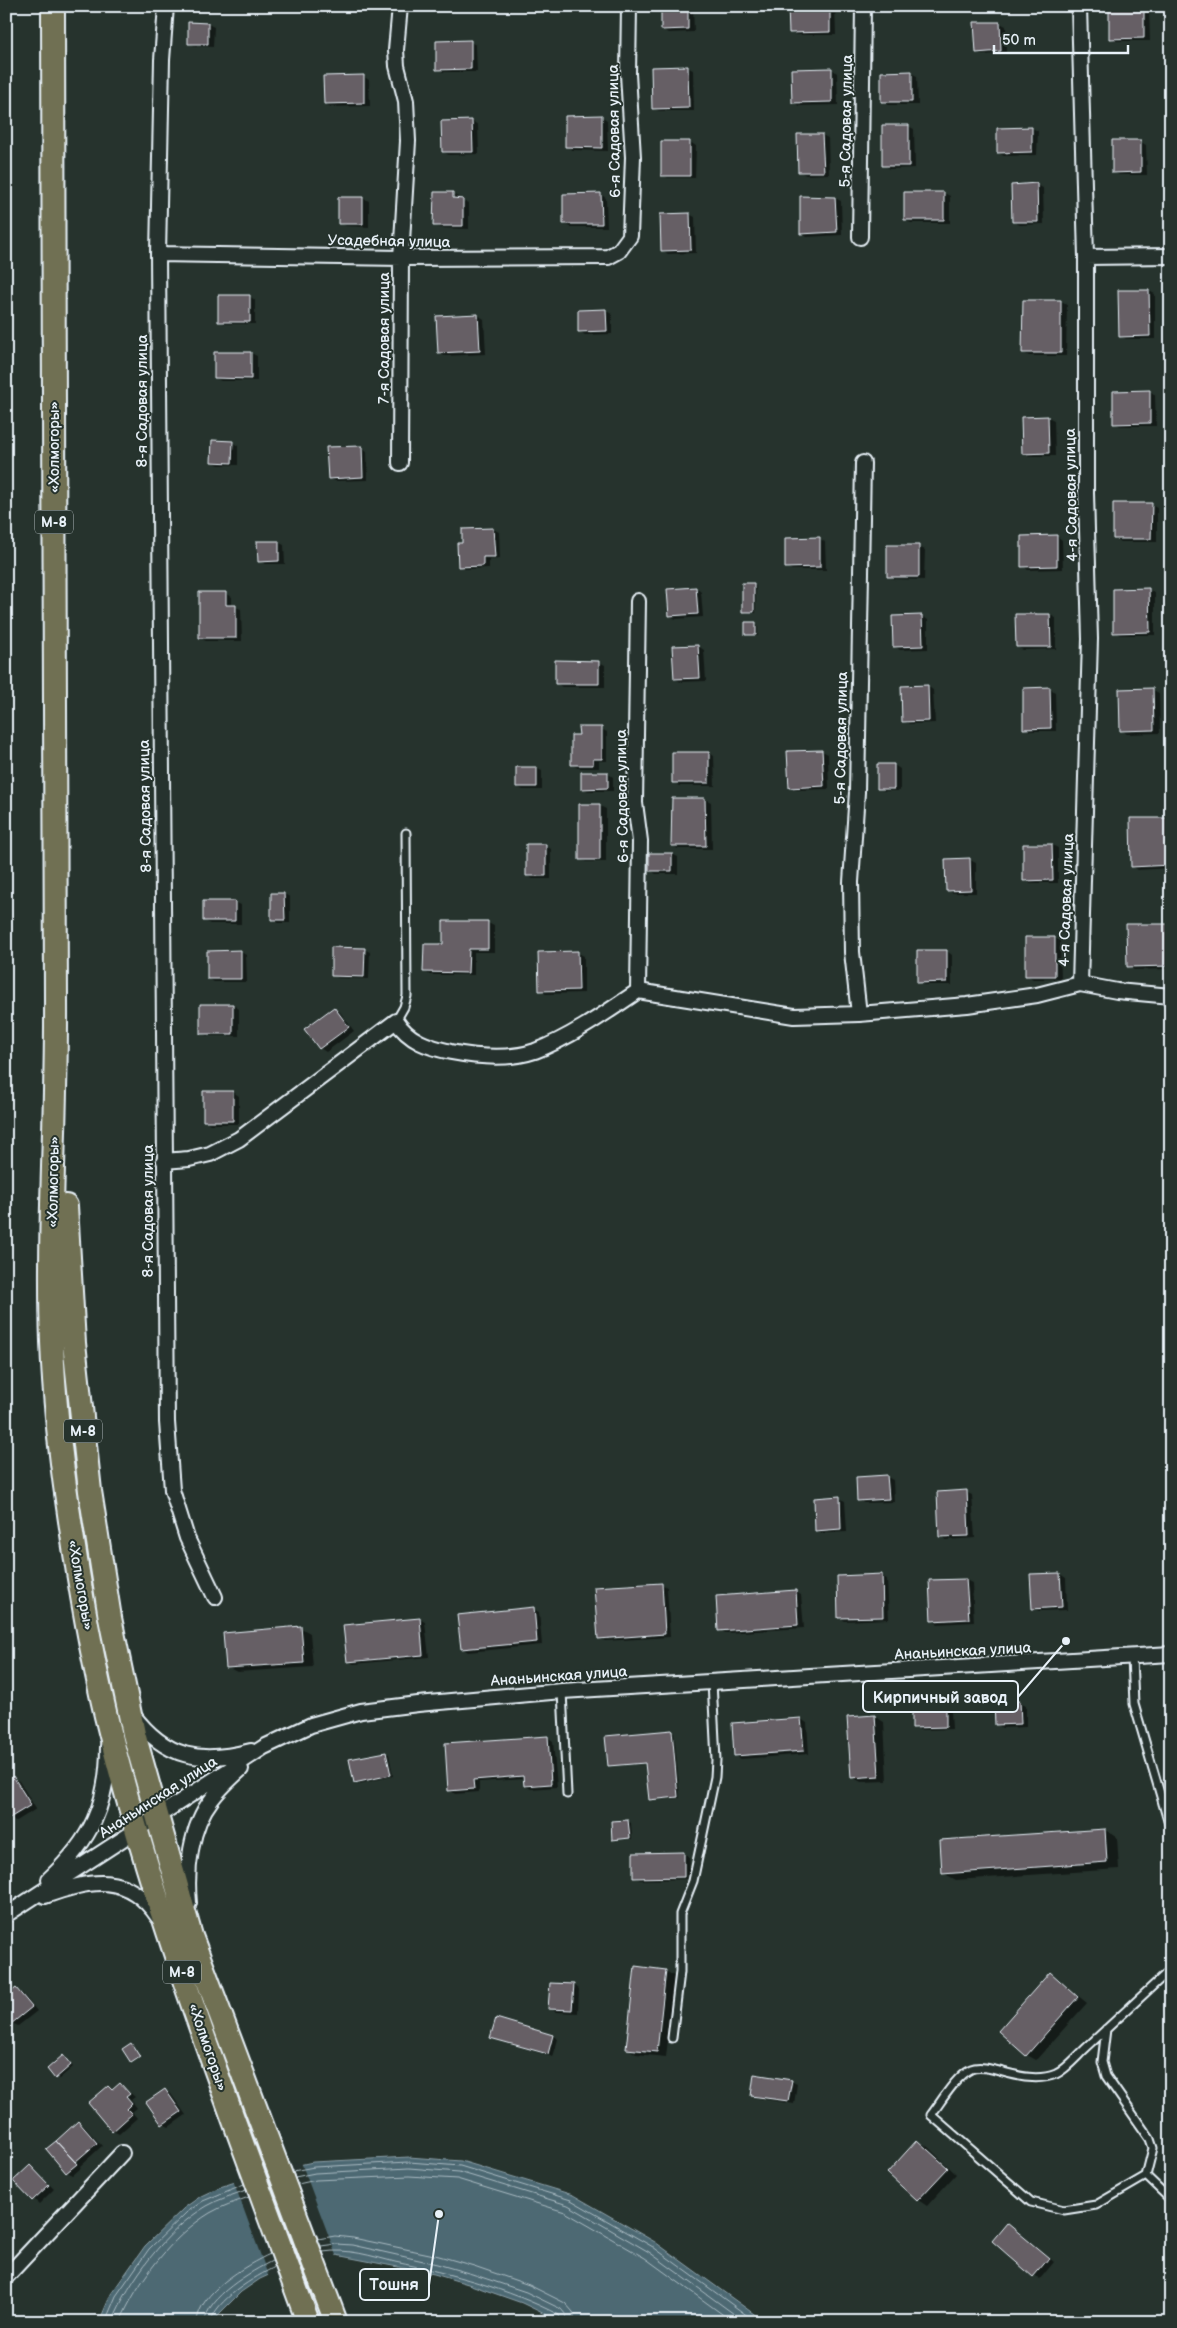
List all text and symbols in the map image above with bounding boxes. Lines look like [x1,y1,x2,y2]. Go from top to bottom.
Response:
scale bar [994,22,1128,54]
text: 50 m [1002,31,1036,50]
street label: 5-я Садовая улица [836,54,857,188]
street label: 6-я Садовая улица [604,64,625,198]
street label: Усадебная улица [327,231,451,252]
street label: 7-я Садовая улица [375,272,394,404]
street label: 8-я Садовая улица [133,334,152,468]
street label: «Холмогоры» [45,401,64,493]
street label: 4-я Садовая улица [1061,428,1082,562]
road number: М-8 [35,511,73,534]
street label: 5-я Садовая улица [831,671,852,805]
street label: 6-я Садовая улица [612,729,633,863]
street label: 8-я Садовая улица [135,739,156,873]
street label: 4-я Садовая улица [1055,833,1078,967]
street label: «Холмогоры» [43,1136,64,1228]
street label: 8-я Садовая улица [139,1144,158,1278]
road number: М-8 [64,1420,102,1442]
street label: «Холмогоры» [63,1538,98,1632]
street label: Ананьинская улица [893,1638,1032,1665]
street label: Ананьинская улица [489,1662,628,1691]
callout: Кирпичный завод [863,1681,1018,1712]
text: Кирпичный завод [873,1689,1008,1708]
street label: Ананьинская улица [95,1752,221,1843]
road number: М-8 [163,1960,201,1984]
street label: «Холмогоры» [184,2001,231,2094]
callout: Тошня [360,2269,429,2300]
text: Тошня [369,2276,419,2295]

